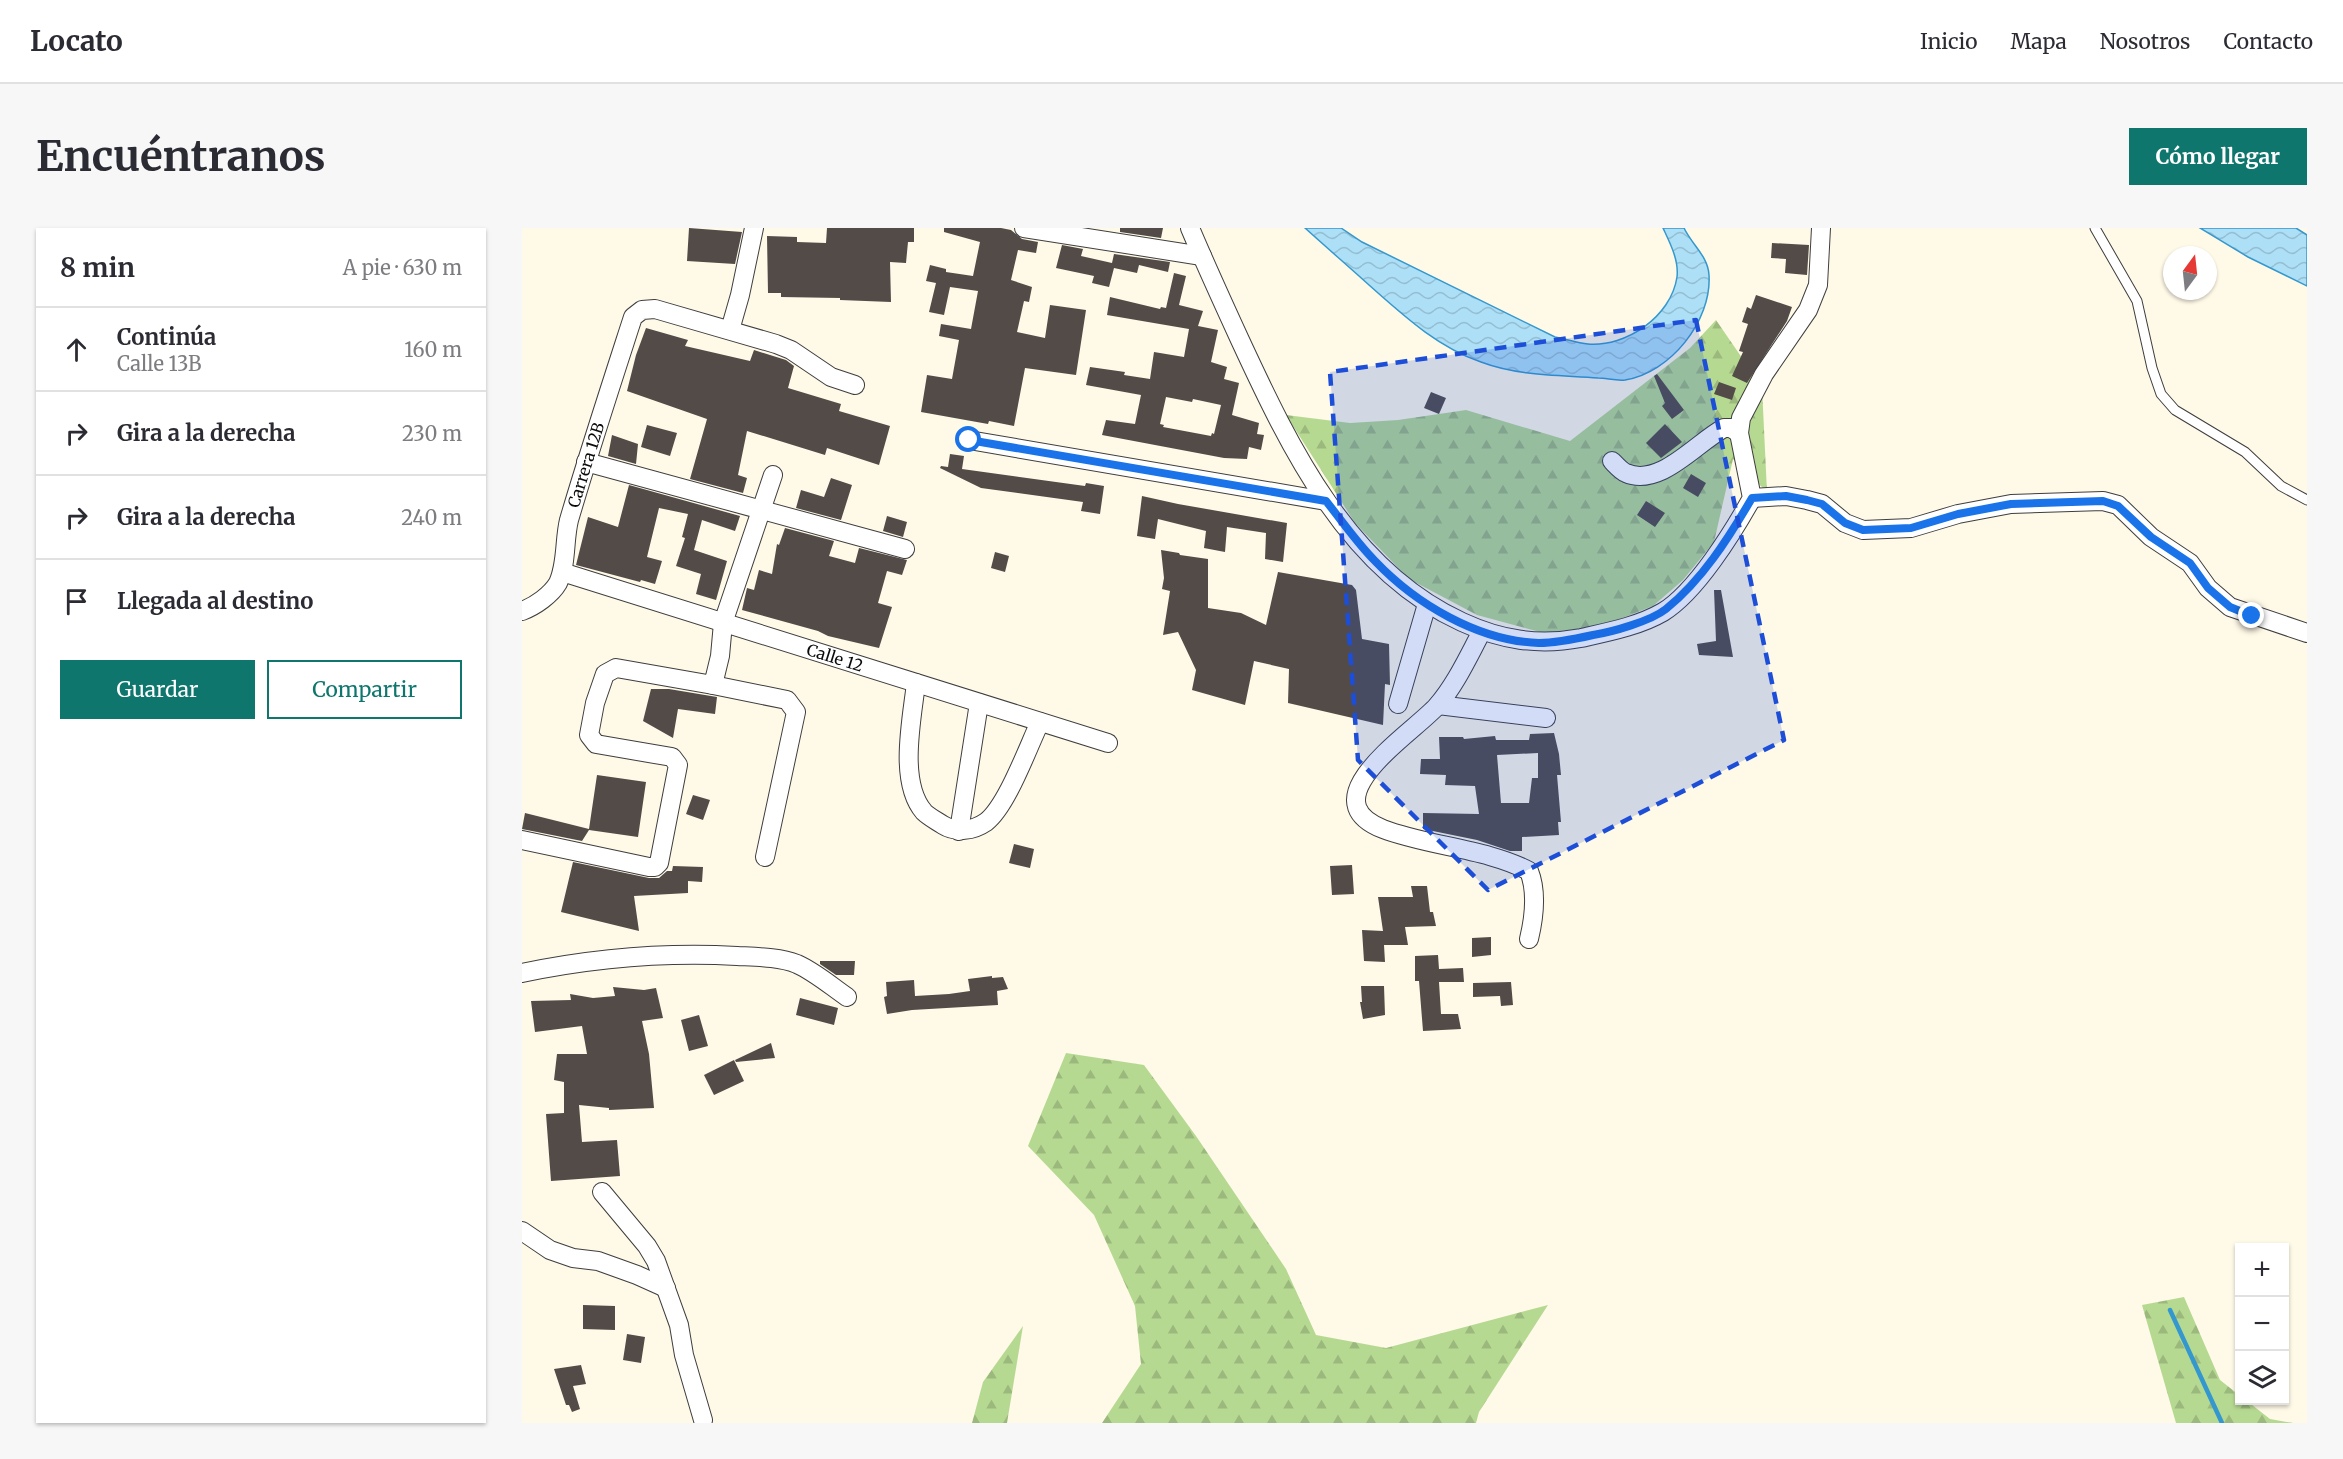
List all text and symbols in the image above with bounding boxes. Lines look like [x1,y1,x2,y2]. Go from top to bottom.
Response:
text: Locato [30,23,123,59]
text: Inicio [1920,28,1978,55]
text: Mapa [2011,28,2067,55]
text: Nosotros [2100,28,2190,55]
text: Contacto [2223,28,2313,55]
button: Cómo llegar [2129,128,2307,185]
text: Encuéntranos [36,130,325,182]
north arrow [2163,246,2217,300]
text: 8 min [60,251,135,284]
text: A pie · 630 m [343,255,462,280]
text: Continúa [117,323,216,351]
icon: ahead [60,333,93,366]
text: 160 m [404,337,462,362]
text: Calle 13B [117,351,201,376]
icon: right [60,417,93,450]
text: Gira a la derecha [117,419,295,447]
street label: Carrera 12B [563,420,608,510]
text: 230 m [402,421,462,446]
route start [955,426,981,452]
icon: right [60,501,93,534]
text: Gira a la derecha [117,503,295,531]
text: 240 m [401,505,462,530]
icon: arrive [60,585,93,618]
text: Llegada al destino [117,587,313,615]
route end [2238,602,2264,628]
street label: Calle 12 [804,639,866,676]
button: Guardar [60,660,255,719]
button: Compartir [267,660,462,719]
map controls [2235,1243,2289,1405]
button: + [2235,1243,2289,1297]
button: − [2235,1297,2289,1351]
button: layers [2235,1351,2289,1405]

